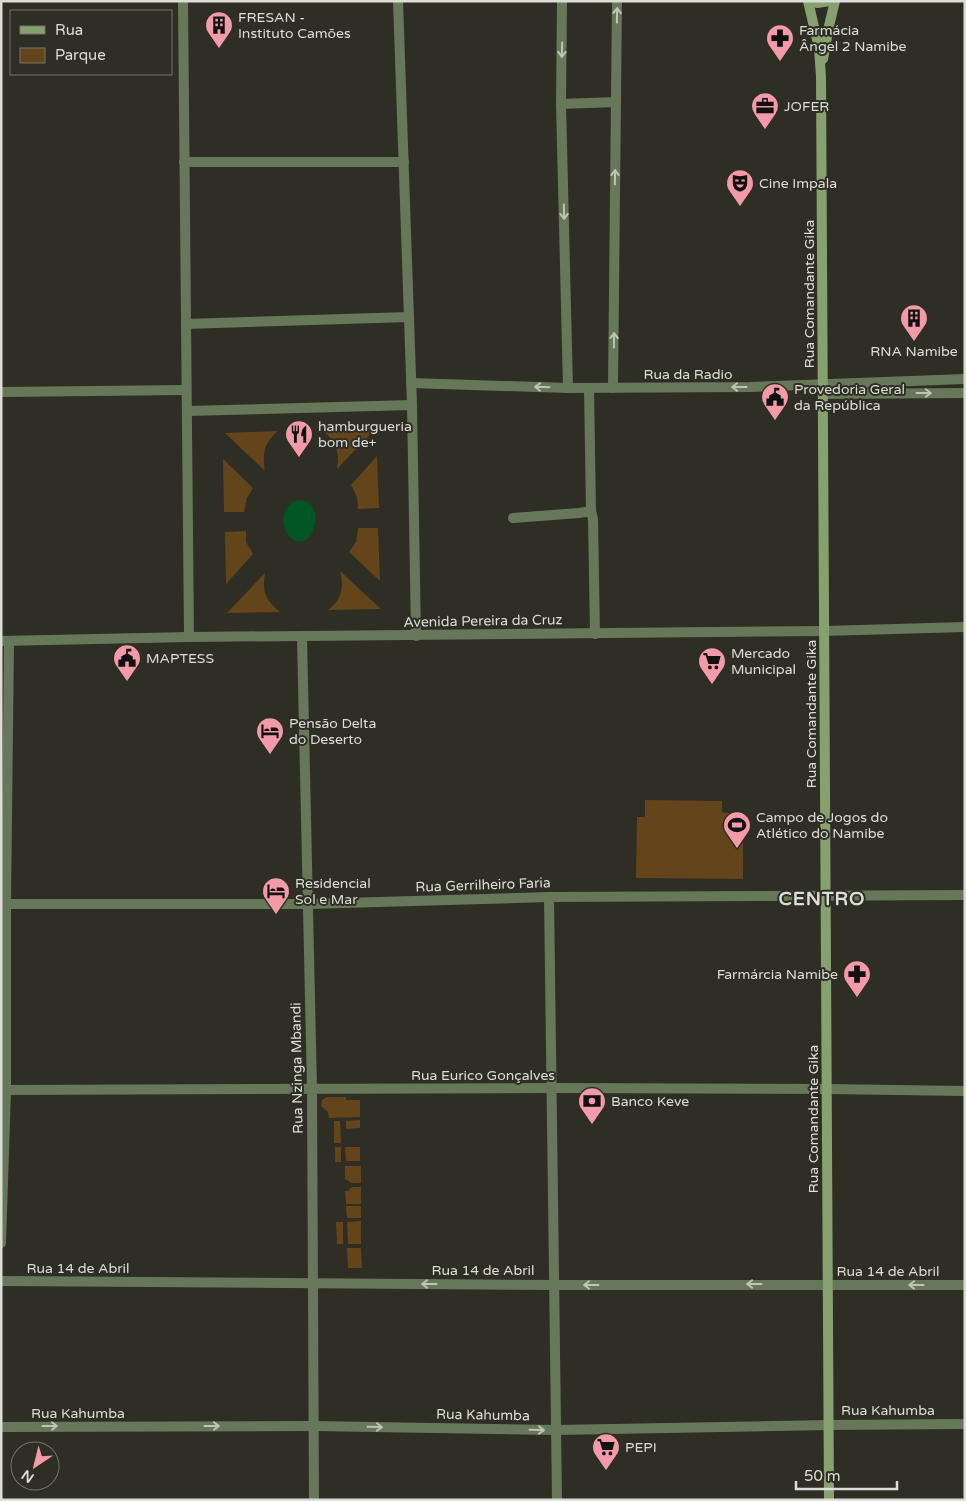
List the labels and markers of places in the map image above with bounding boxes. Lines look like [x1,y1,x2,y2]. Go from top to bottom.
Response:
place label: FRESAN - Instituto Camões [238,9,351,42]
building icon: FRESAN - Instituto Camões [204,10,234,49]
place label: Farmácia Ângel 2 Namibe [799,22,906,55]
pharmacy icon: Farmácia Ângel 2 Namibe [765,23,795,62]
office icon: JOFER [750,91,780,130]
place label: JOFER [784,98,829,115]
theatre icon: Cine Impala [725,168,755,207]
place label: Cine Impala [759,175,837,192]
building icon: RNA Namibe [899,303,929,342]
place label: RNA Namibe [870,343,958,360]
place label: Provedoria Geral da República [794,381,905,414]
public building icon: Provedoria Geral da República [760,382,790,421]
place label: hamburgueria bom de+ [318,418,412,451]
restaurant icon: hamburgueria bom de+ [284,419,314,458]
public building icon: MAPTESS [112,643,142,682]
place label: Mercado Municipal [731,645,796,678]
supermarket icon: Mercado Municipal [697,646,727,685]
place label: MAPTESS [146,650,214,667]
place label: Pensão Delta do Deserto [289,715,376,748]
hotel icon: Pensão Delta do Deserto [255,716,285,755]
place label: Campo de Jogos do Atlético do Namibe [756,809,888,842]
sports icon: Campo de Jogos do Atlético do Namibe [722,810,752,849]
place label: Residencial Sol e Mar [295,875,371,908]
hotel icon: Residencial Sol e Mar [261,876,291,915]
pharmacy icon: Farmárcia Namibe [842,959,872,998]
place label: Farmárcia Namibe [717,966,838,983]
bank icon: Banco Keve [577,1086,607,1125]
place label: Banco Keve [611,1093,689,1110]
supermarket icon: PEPI [591,1432,621,1471]
place label: PEPI [625,1439,657,1456]

